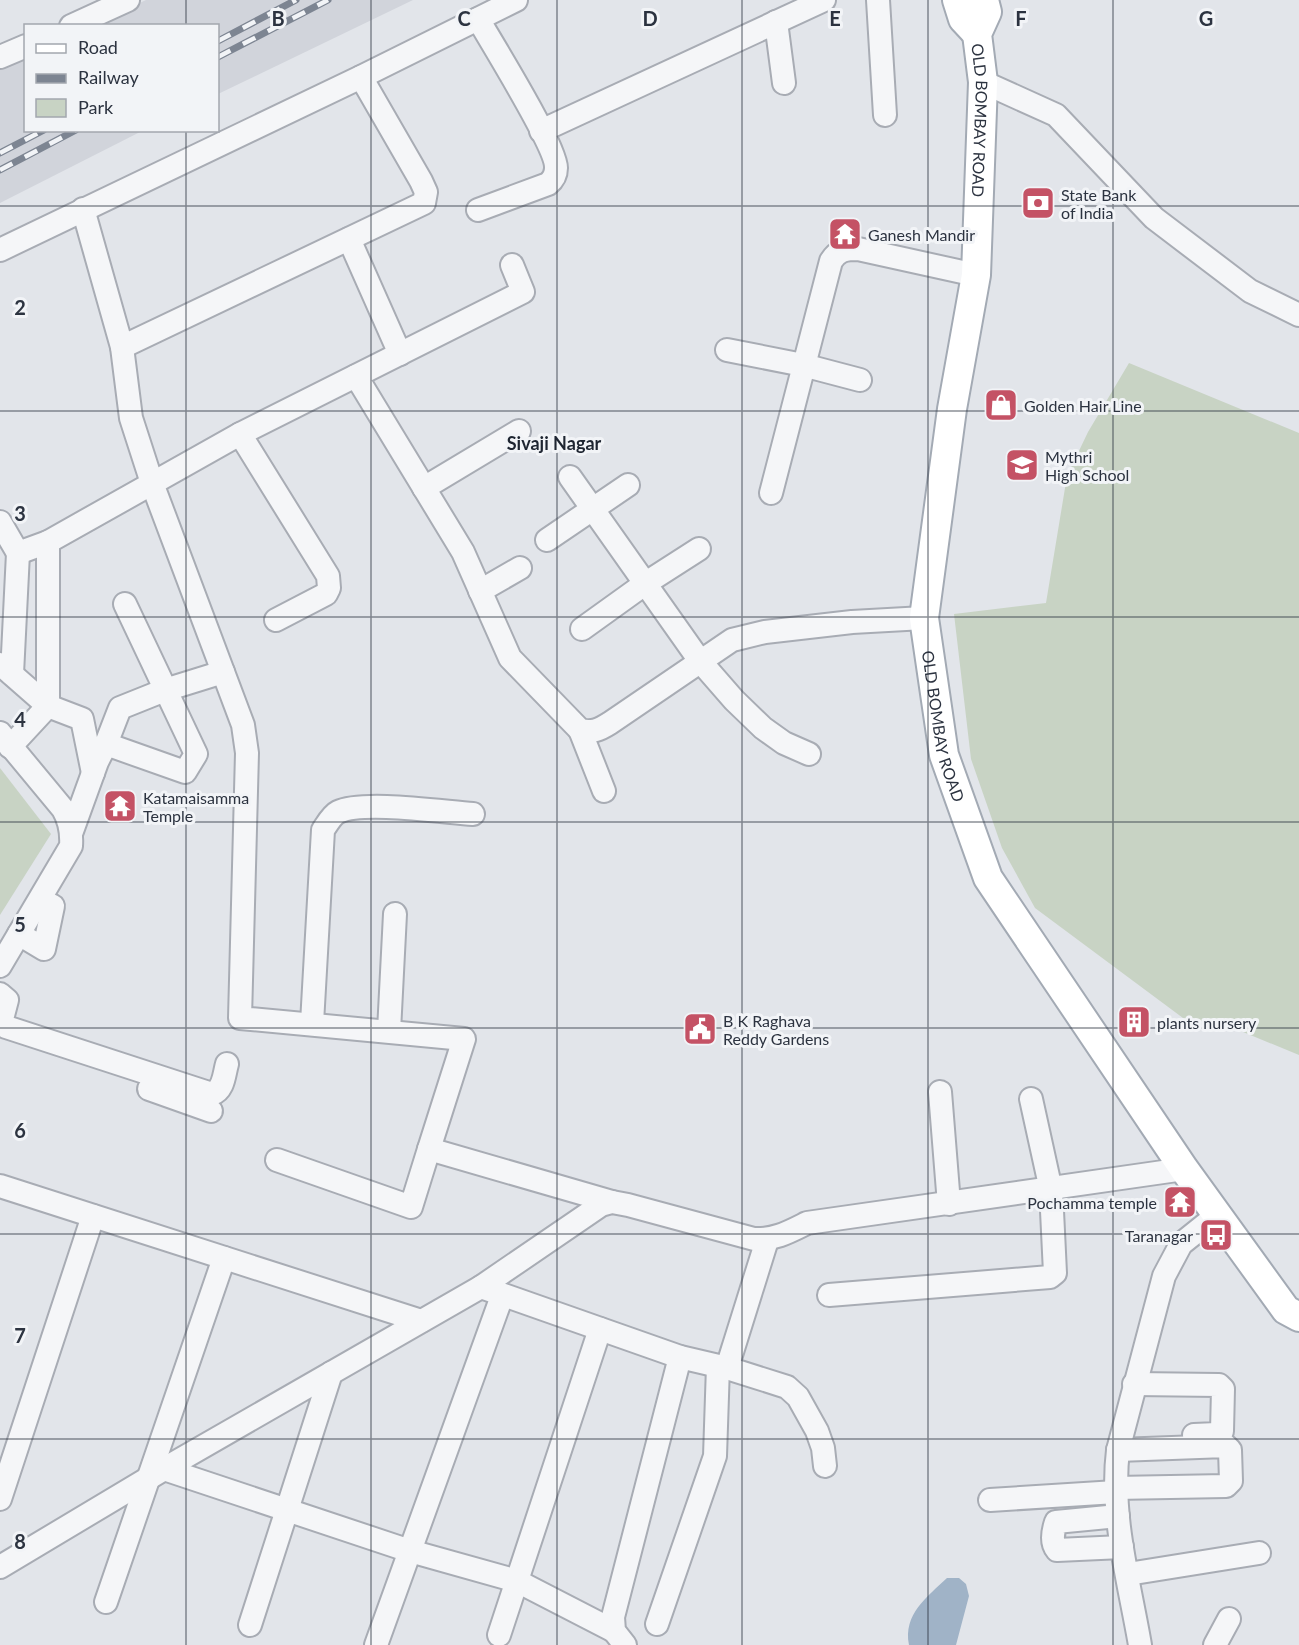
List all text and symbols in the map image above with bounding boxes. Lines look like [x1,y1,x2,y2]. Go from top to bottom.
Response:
text: B [271,6,285,30]
text: C [457,6,471,30]
text: D [642,6,658,30]
text: E [829,6,841,30]
text: F [1015,6,1027,30]
text: G [1199,6,1213,30]
legend [24,24,219,132]
text: Road [78,36,118,58]
street label: OLD BOMBAY ROAD [969,42,993,197]
text: Railway [78,66,139,88]
text: Park [78,96,114,118]
bank icon: State Bank of India [1020,185,1056,221]
place label: State Bank of India [1061,185,1137,222]
temple icon: Ganesh Mandir [827,216,863,252]
place label: Ganesh Mandir [868,225,975,244]
text: 2 [14,295,26,319]
shop icon: Golden Hair Line [983,387,1019,423]
place label: Golden Hair Line [1024,396,1142,415]
district label: Sivaji Nagar [507,432,602,454]
school or university icon: Mythri High School [1004,447,1040,483]
place label: Mythri High School [1045,447,1129,484]
text: 3 [14,501,26,525]
street label: OLD BOMBAY ROAD [919,649,969,804]
text: 4 [14,707,26,731]
temple icon: Katamaisamma Temple [102,788,138,824]
place label: Katamaisamma Temple [143,788,249,825]
text: 5 [14,912,26,936]
building icon: plants nursery [1116,1004,1152,1040]
public building icon: B K Raghava Reddy Gardens [682,1011,718,1047]
place label: B K Raghava Reddy Gardens [723,1011,829,1048]
place label: plants nursery [1157,1013,1257,1032]
text: 6 [14,1118,26,1142]
temple icon: Pochamma temple [1162,1184,1198,1220]
place label: Pochamma temple [1027,1193,1157,1212]
bus stop icon: Taranagar [1198,1217,1234,1253]
place label: Taranagar [1125,1226,1193,1245]
text: 7 [14,1323,26,1347]
text: 8 [14,1529,26,1553]

